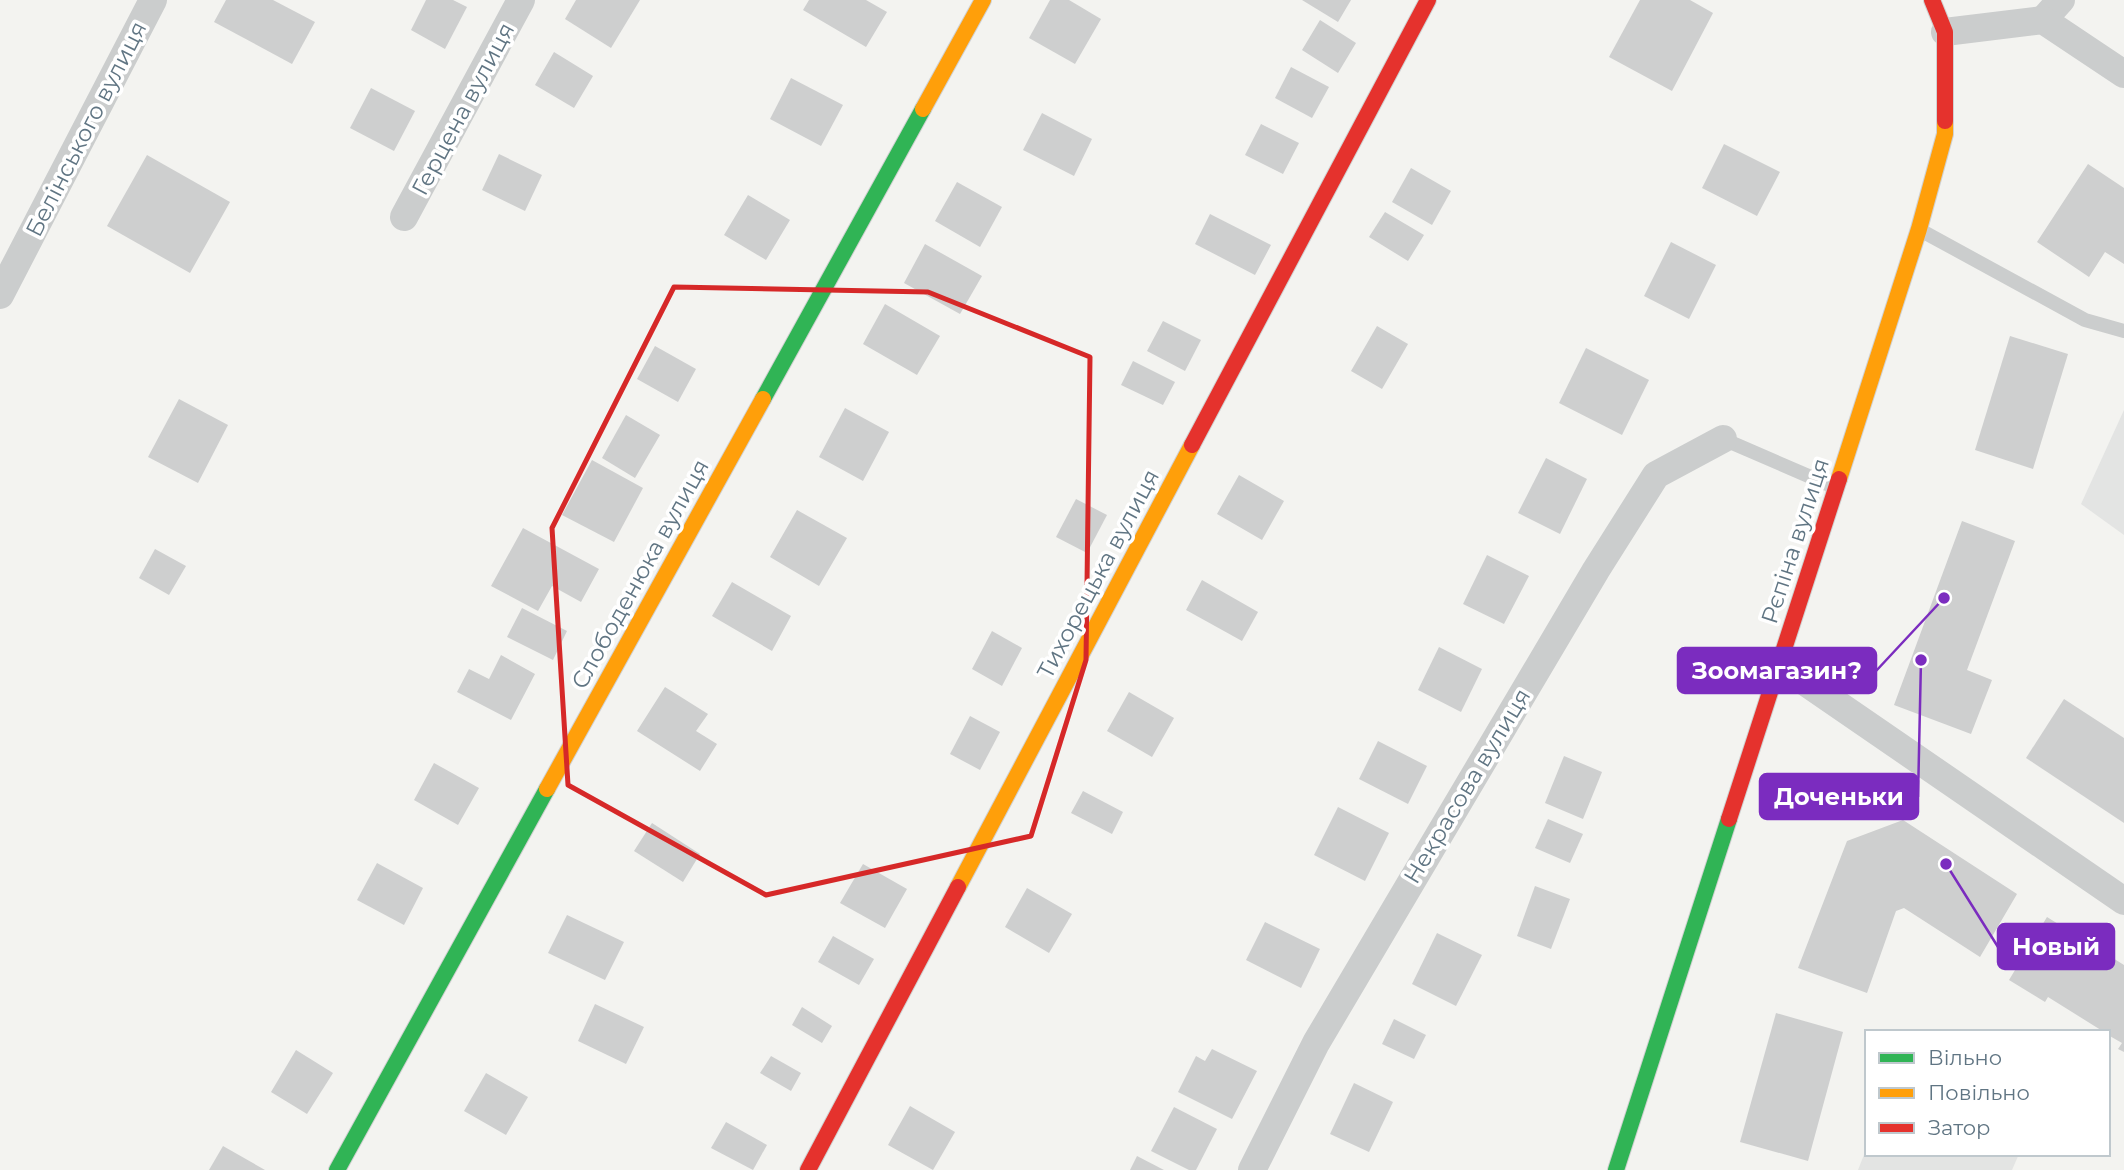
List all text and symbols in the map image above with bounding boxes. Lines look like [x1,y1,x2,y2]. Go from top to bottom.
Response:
street label: Белінського вулиця [20,17,152,241]
street label: Герцена вулиця [406,18,520,200]
street label: Слободенюка вулиця [565,454,715,694]
street label: Рєпіна вулиця [1755,455,1835,627]
street label: Тихорецька вулиця [1031,465,1165,683]
callout: Зоомагазин? [1678,648,1876,693]
text: Зоомагазин? [1691,656,1862,685]
street label: Некрасова вулиця [1398,683,1536,889]
callout: Доченьки [1760,774,1918,819]
text: Доченьки [1774,782,1904,811]
callout: Новый [1998,924,2114,969]
text: Новый [2012,932,2100,961]
legend [1865,1030,2110,1156]
text: Вільно [1928,1045,2002,1070]
text: Повільно [1928,1080,2030,1105]
text: Затор [1928,1115,1990,1140]

